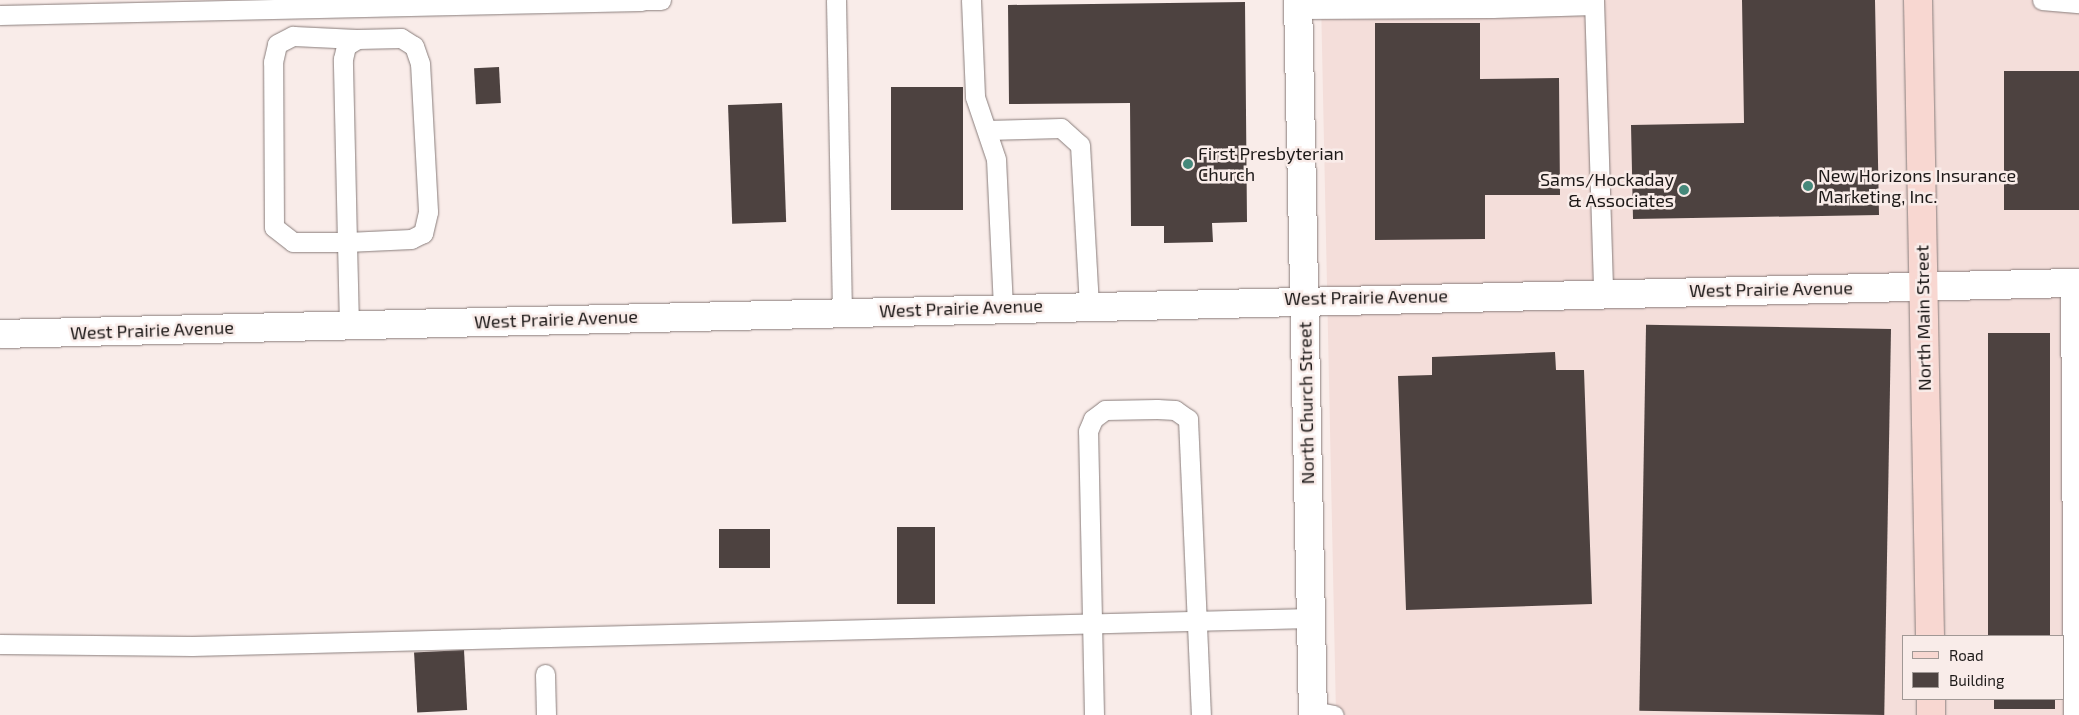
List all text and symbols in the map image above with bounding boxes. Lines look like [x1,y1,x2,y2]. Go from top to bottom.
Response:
place label: First Presbyterian Church [1198,143,1344,186]
marker: First Presbyterian Church [1182,158,1194,170]
place label: New Horizons Insurance Marketing, Inc. [1818,165,2017,208]
place label: Sams/Hockaday & Associates [1540,169,1674,212]
marker: New Horizons Insurance Marketing, Inc. [1802,180,1814,192]
marker: Sams/Hockaday & Associates [1678,184,1690,196]
street label: North Main Street [1911,245,1935,391]
street label: West Prairie Avenue [1689,277,1853,301]
street label: West Prairie Avenue [1284,285,1448,309]
street label: West Prairie Avenue [879,294,1043,322]
street label: West Prairie Avenue [474,305,638,333]
street label: West Prairie Avenue [70,316,234,344]
street label: North Church Street [1294,321,1318,485]
legend [1902,635,2064,700]
text: Road [1949,646,1984,664]
text: Building [1949,671,2004,689]

